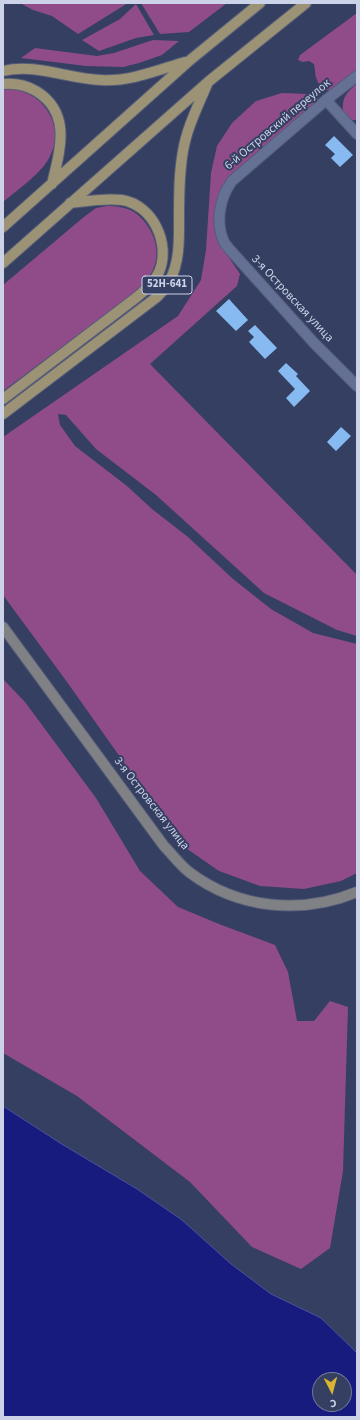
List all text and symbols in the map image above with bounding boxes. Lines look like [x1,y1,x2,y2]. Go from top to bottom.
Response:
street label: 6-й Островский переулок [222,76,334,174]
street label: 3-я Островская улица [248,253,336,345]
road number: 52Н-641 [142,276,192,294]
street label: 3-я Островская улица [110,755,192,853]
north arrow [312,1372,352,1412]
text: С [329,1396,337,1411]

